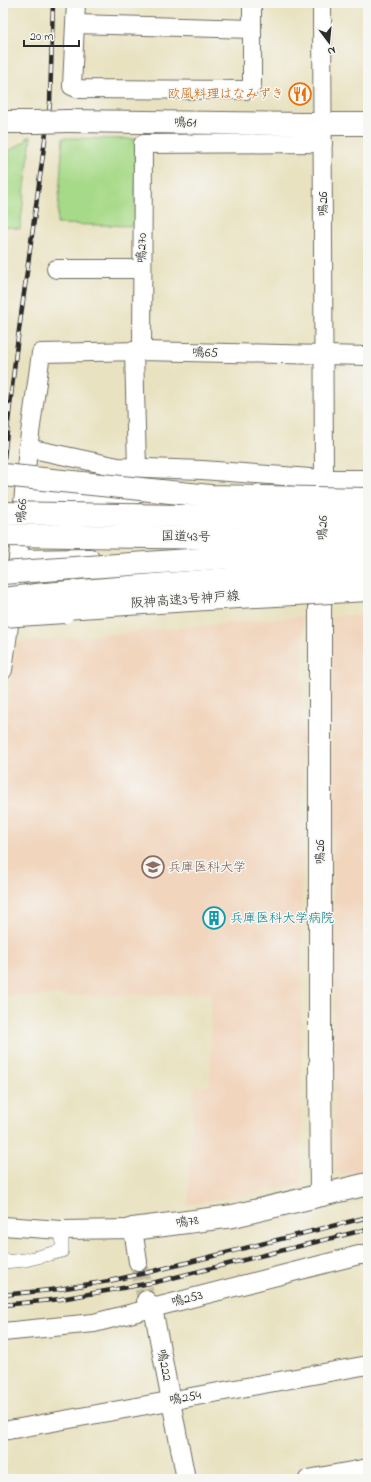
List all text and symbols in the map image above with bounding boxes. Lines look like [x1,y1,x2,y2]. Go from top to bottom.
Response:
scale bar [24,22,79,48]
north arrow [309,22,349,62]
text: 20 m [30,28,53,46]
text: N [326,42,337,59]
restaurant icon: 欧風料理はなみずき [287,81,313,107]
place label: 欧風料理はなみずき [168,85,284,104]
street label: 鳴61 [173,113,197,133]
street label: 鳴26 [314,191,333,217]
street label: 鳴270 [132,232,152,263]
street label: 鳴65 [192,343,219,363]
street label: 鳴66 [11,498,33,524]
street label: 鳴26 [313,515,333,541]
street label: 国道43号 [161,527,211,547]
street label: 阪神高速3号神戸線 [130,587,241,613]
street label: 鳴26 [311,839,330,865]
school or university icon: 兵庫医科大学 [140,854,166,880]
place label: 兵庫医科大学 [168,858,246,877]
building icon: 兵庫医科大学病院 [201,905,227,931]
place label: 兵庫医科大学病院 [230,909,334,928]
street label: 鳴78 [174,1211,200,1233]
street label: 鳴253 [169,1286,205,1312]
street label: 鳴222 [152,1347,177,1383]
street label: 鳴254 [167,1386,203,1410]

